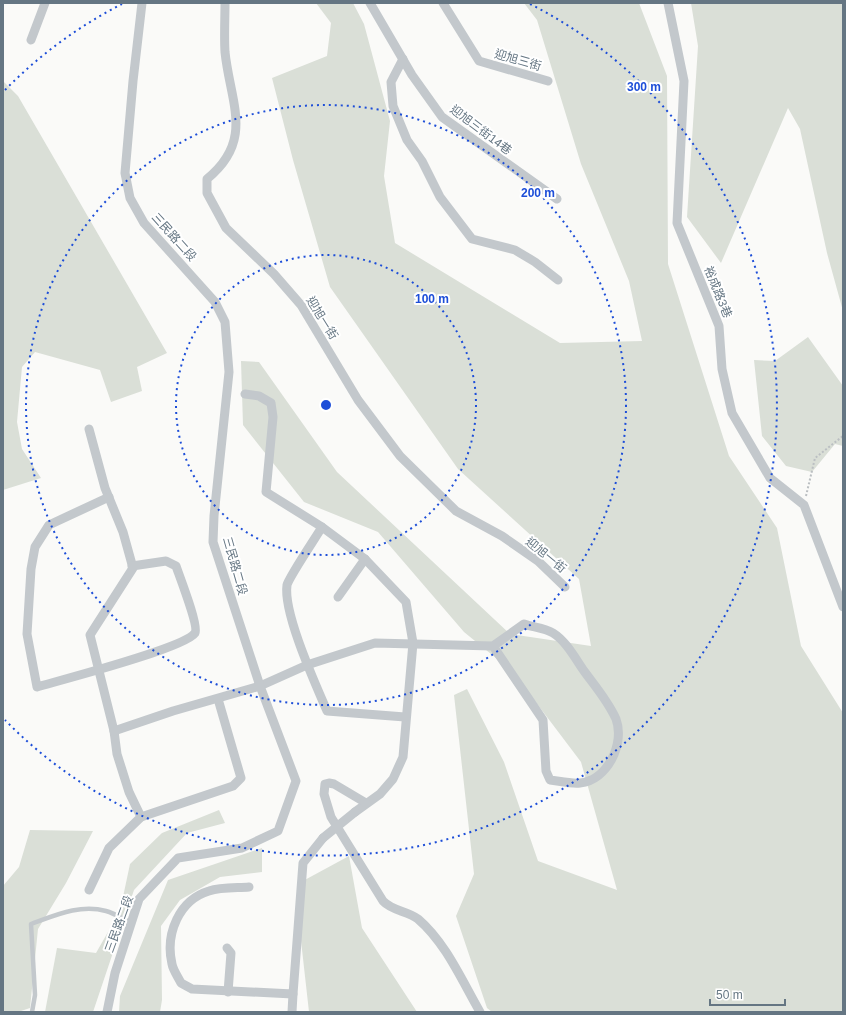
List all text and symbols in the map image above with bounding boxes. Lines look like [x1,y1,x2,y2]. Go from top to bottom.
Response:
street label: 迎旭三街 [493,47,543,73]
text: 300 m [627,80,661,94]
street label: 迎旭三街14巷 [447,102,515,158]
text: 200 m [521,186,555,200]
street label: 三民路二段 [149,210,199,264]
street label: 裕成路3巷 [701,264,735,320]
text: 100 m [415,292,449,306]
street label: 迎旭一街 [303,294,341,342]
centre of rings [319,398,333,412]
street label: 迎旭一街 [523,534,569,576]
street label: 三民路二段 [220,535,250,597]
street label: 三民路二段 [102,893,136,955]
scale bar [710,981,785,1007]
text: 50 m [716,988,743,1002]

